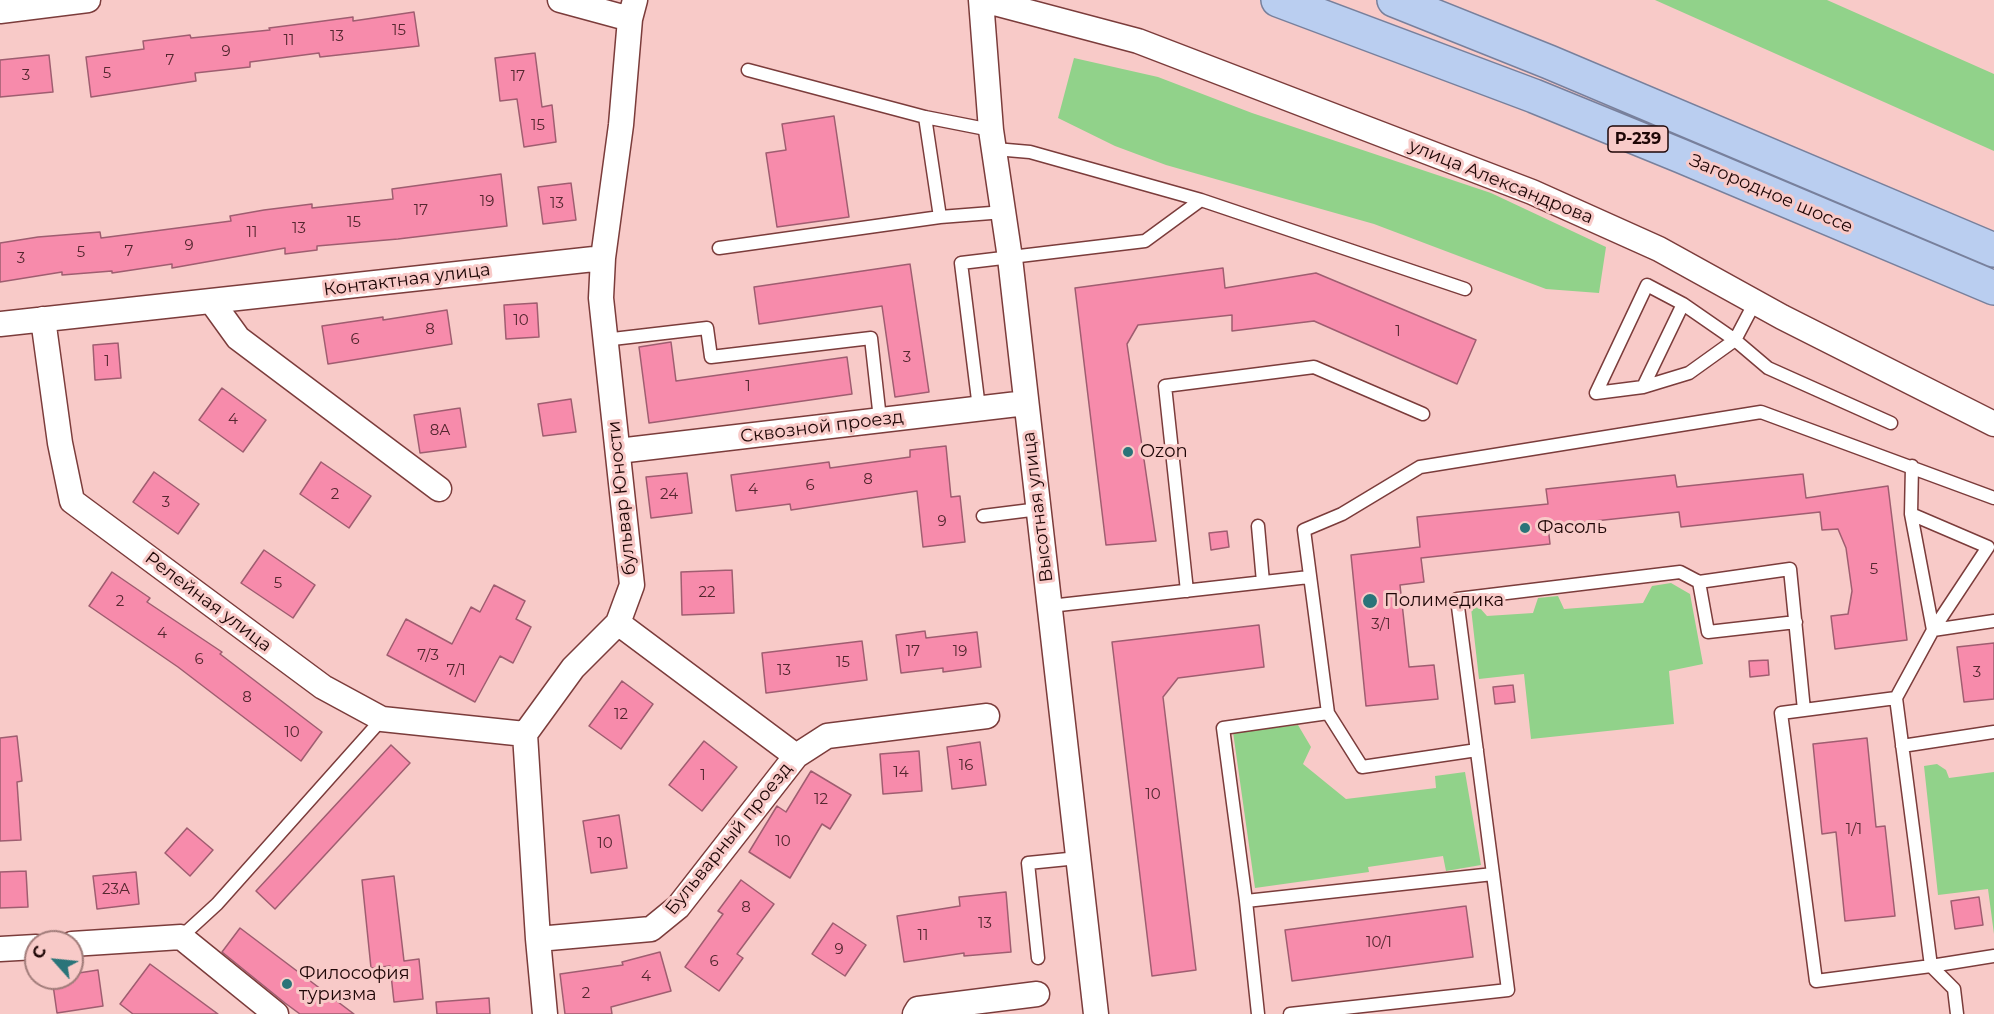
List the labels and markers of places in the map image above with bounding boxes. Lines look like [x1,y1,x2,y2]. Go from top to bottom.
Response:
place label: Ozon [1140,441,1188,463]
marker: Ozon [1121,445,1135,459]
place label: Фасоль [1537,517,1607,539]
marker: Фасоль [1518,521,1532,535]
place label: Полимедика [1384,590,1504,612]
marker: Полимедика [1361,592,1379,610]
place label: Философия туризма [299,963,410,1006]
marker: Философия туризма [280,977,294,991]

